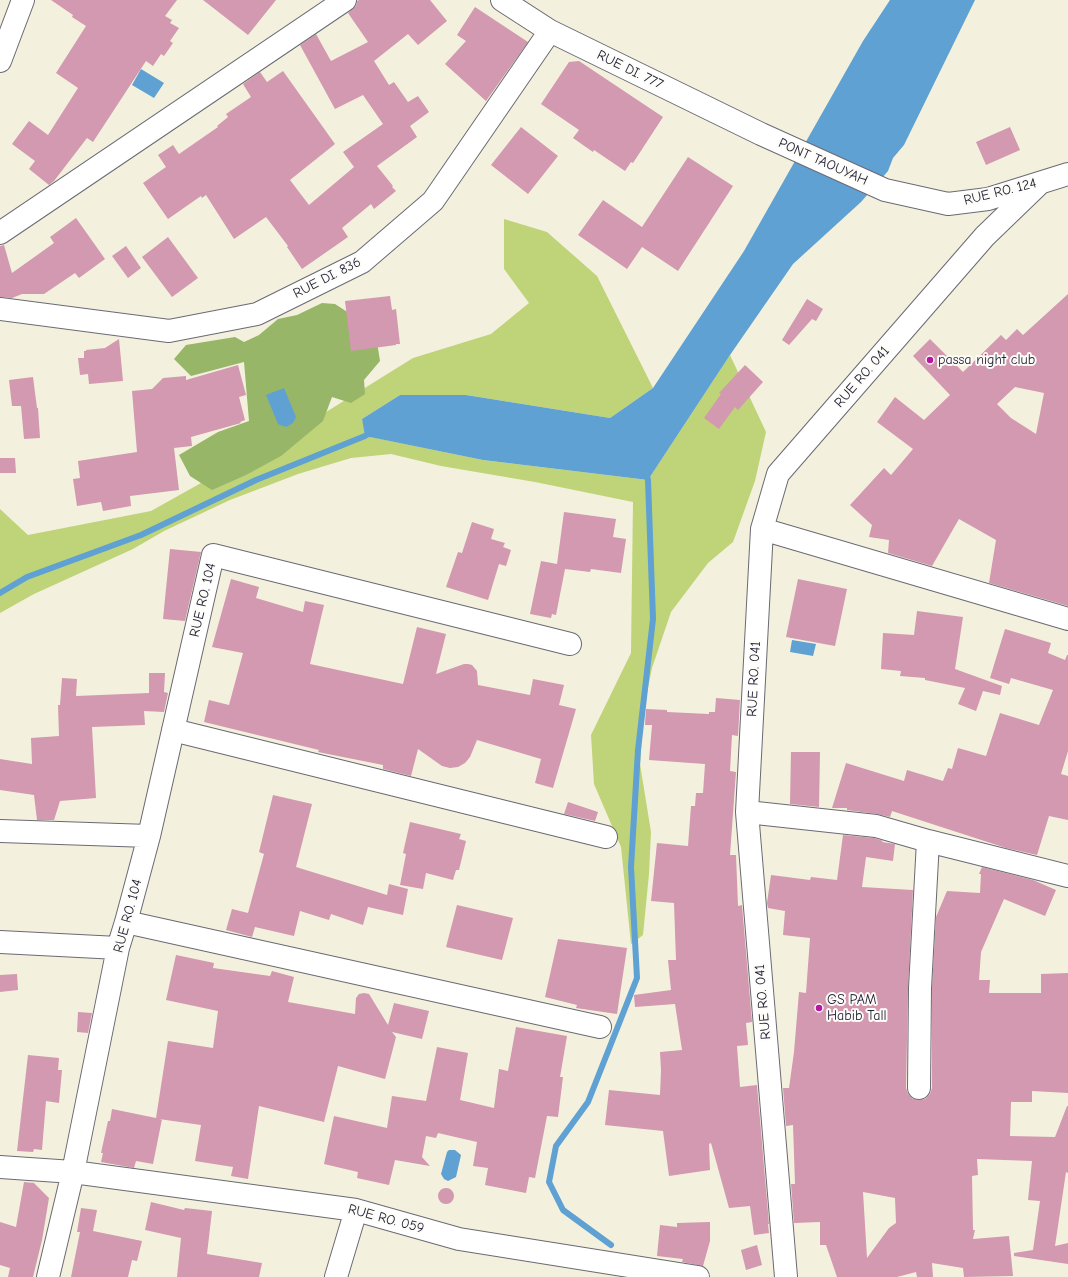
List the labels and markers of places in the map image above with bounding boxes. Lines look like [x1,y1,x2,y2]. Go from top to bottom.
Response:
place label: passa night club [938,352,1035,368]
marker: passa night club [925,355,935,365]
place label: GS PAM Habib Tall [827,992,887,1024]
marker: GS PAM Habib Tall [814,1003,824,1013]

